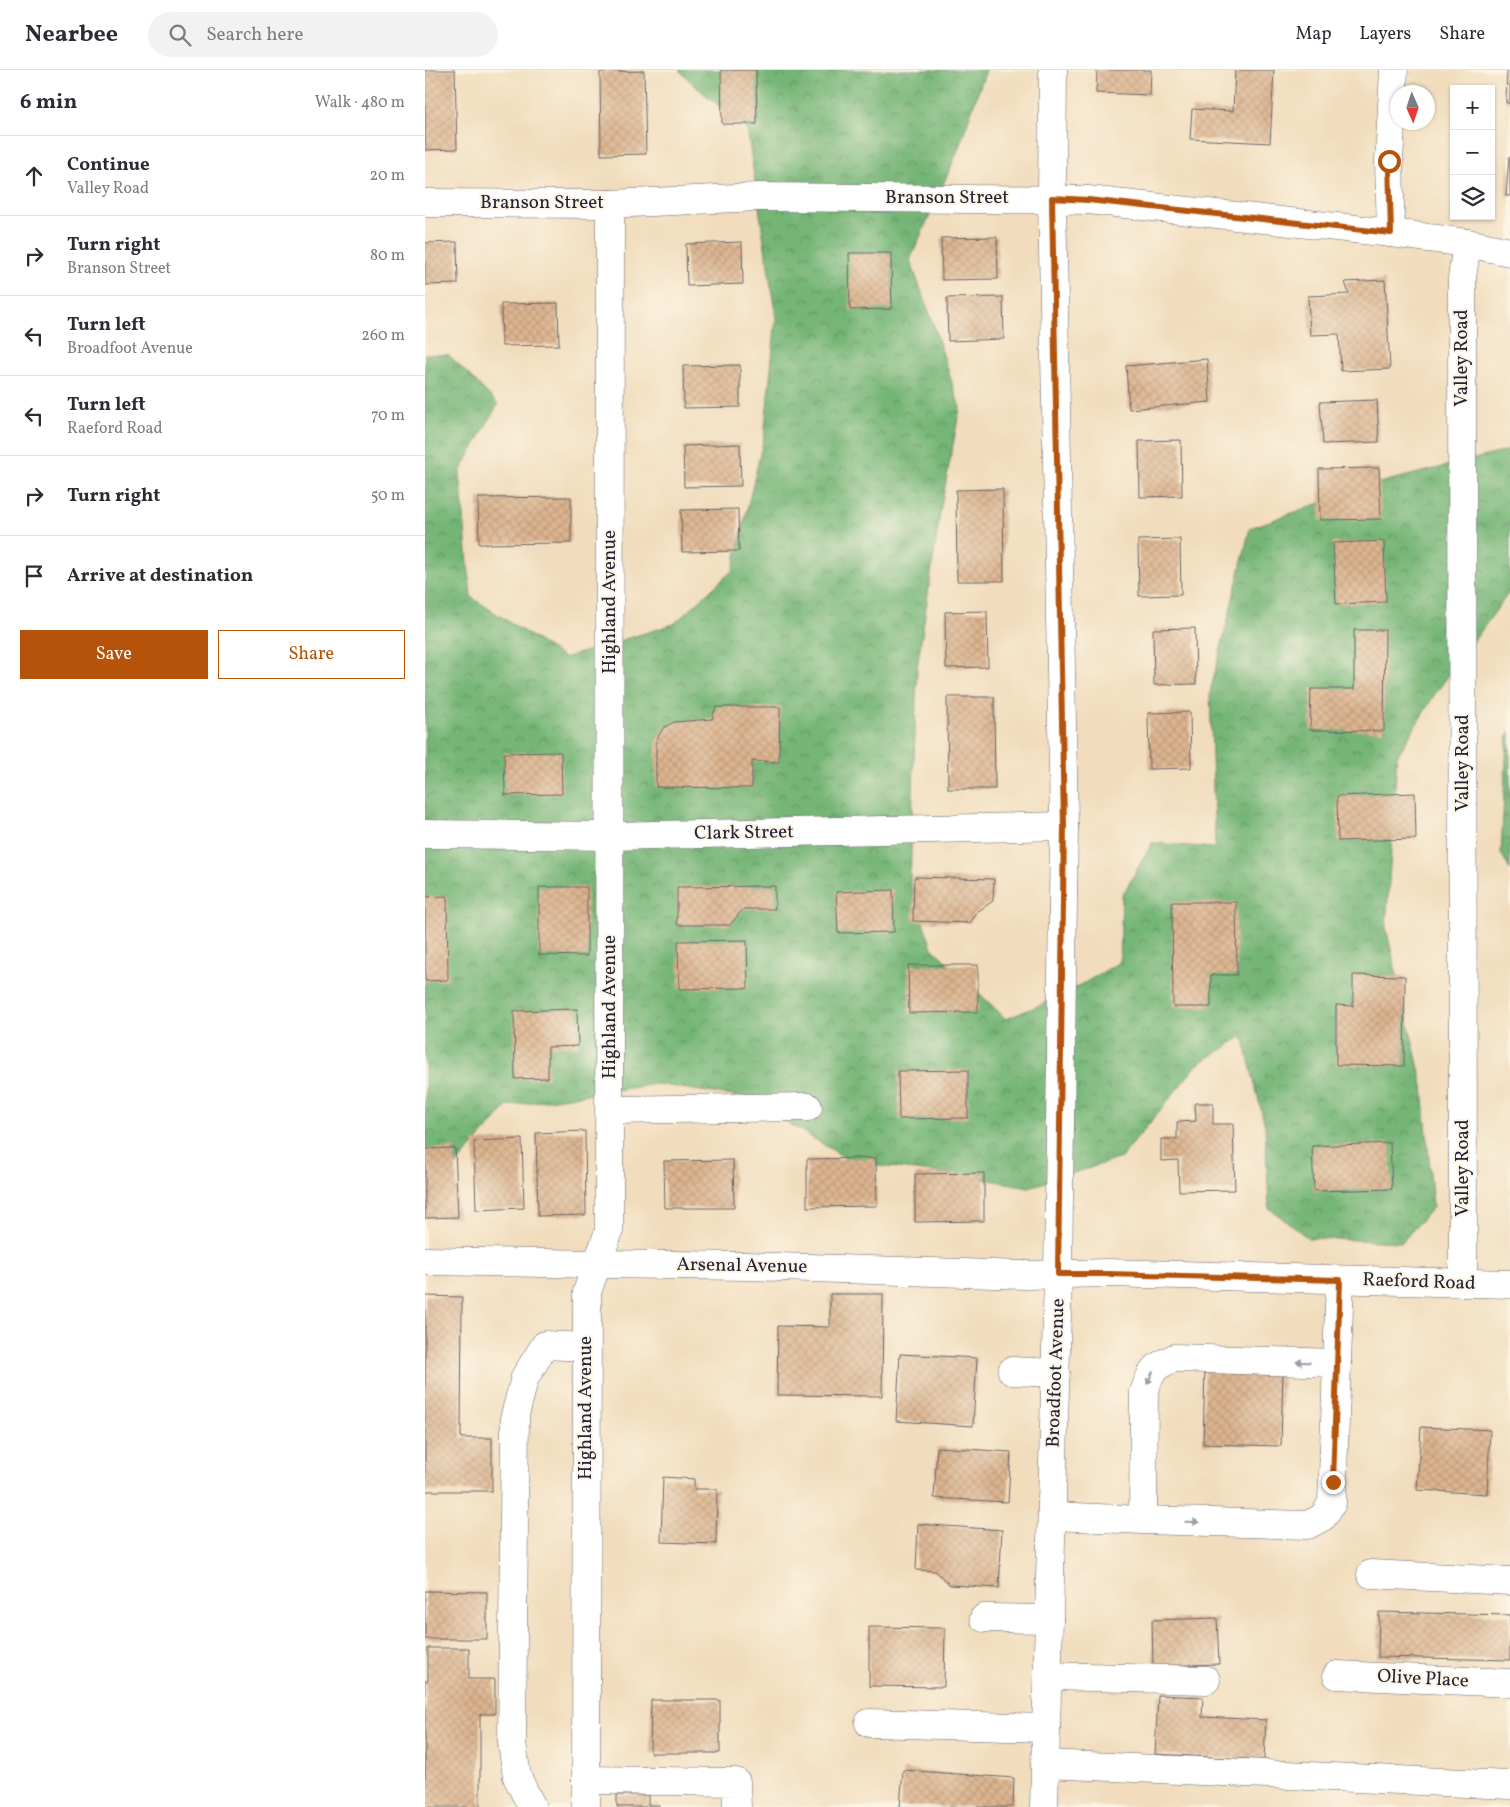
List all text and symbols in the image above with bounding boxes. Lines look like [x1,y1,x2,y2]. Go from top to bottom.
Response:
search box [148,12,498,57]
text: Nearbee [25,18,118,52]
icon: search [166,21,194,49]
text: Search here [206,22,303,48]
text: Map [1295,22,1331,47]
text: Layers [1359,22,1411,47]
text: Share [1439,22,1485,47]
north arrow [1390,85,1435,130]
map controls [1450,85,1495,220]
button: + [1450,85,1495,130]
text: 6 min [20,88,77,117]
text: Walk · 480 m [315,92,405,114]
button: − [1450,130,1495,175]
route start [1378,150,1401,173]
text: Continue [67,152,150,178]
icon: ahead [20,162,48,190]
text: 20 m [370,165,405,187]
button: layers [1450,175,1495,220]
text: Valley Road [67,178,149,200]
street label: Branson Street [885,185,1009,211]
street label: Branson Street [480,190,604,216]
text: Turn right [67,232,160,258]
icon: right [20,242,48,270]
text: 80 m [370,245,405,267]
text: Branson Street [67,258,171,280]
street label: Valley Road [1449,309,1475,407]
text: Turn left [67,312,146,338]
icon: left [20,322,48,350]
text: 260 m [361,325,405,347]
text: Broadfoot Avenue [67,338,193,360]
text: Turn left [67,392,146,418]
icon: left [20,402,48,430]
text: 70 m [371,405,405,427]
text: Raeford Road [67,418,163,440]
icon: right [20,482,48,510]
text: Turn right [67,483,160,509]
text: 50 m [371,485,405,507]
street label: Highland Avenue [597,530,623,674]
icon: arrive [20,562,48,590]
text: Arrive at destination [67,563,253,589]
button: Save [20,630,208,679]
button: Share [218,630,405,679]
street label: Valley Road [1450,714,1476,812]
street label: Clark Street [694,819,794,847]
street label: Highland Avenue [597,935,623,1079]
street label: Valley Road [1450,1119,1476,1217]
street label: Arsenal Avenue [676,1252,808,1280]
street label: Raeford Road [1362,1267,1476,1297]
street label: Broadfoot Avenue [1040,1298,1072,1448]
street label: Highland Avenue [573,1336,599,1480]
one-way arrow [1295,1358,1311,1366]
one-way arrow [1145,1371,1154,1386]
route end [1322,1471,1345,1494]
one-way arrow [1184,1518,1200,1526]
street label: Olive Place [1377,1664,1469,1694]

